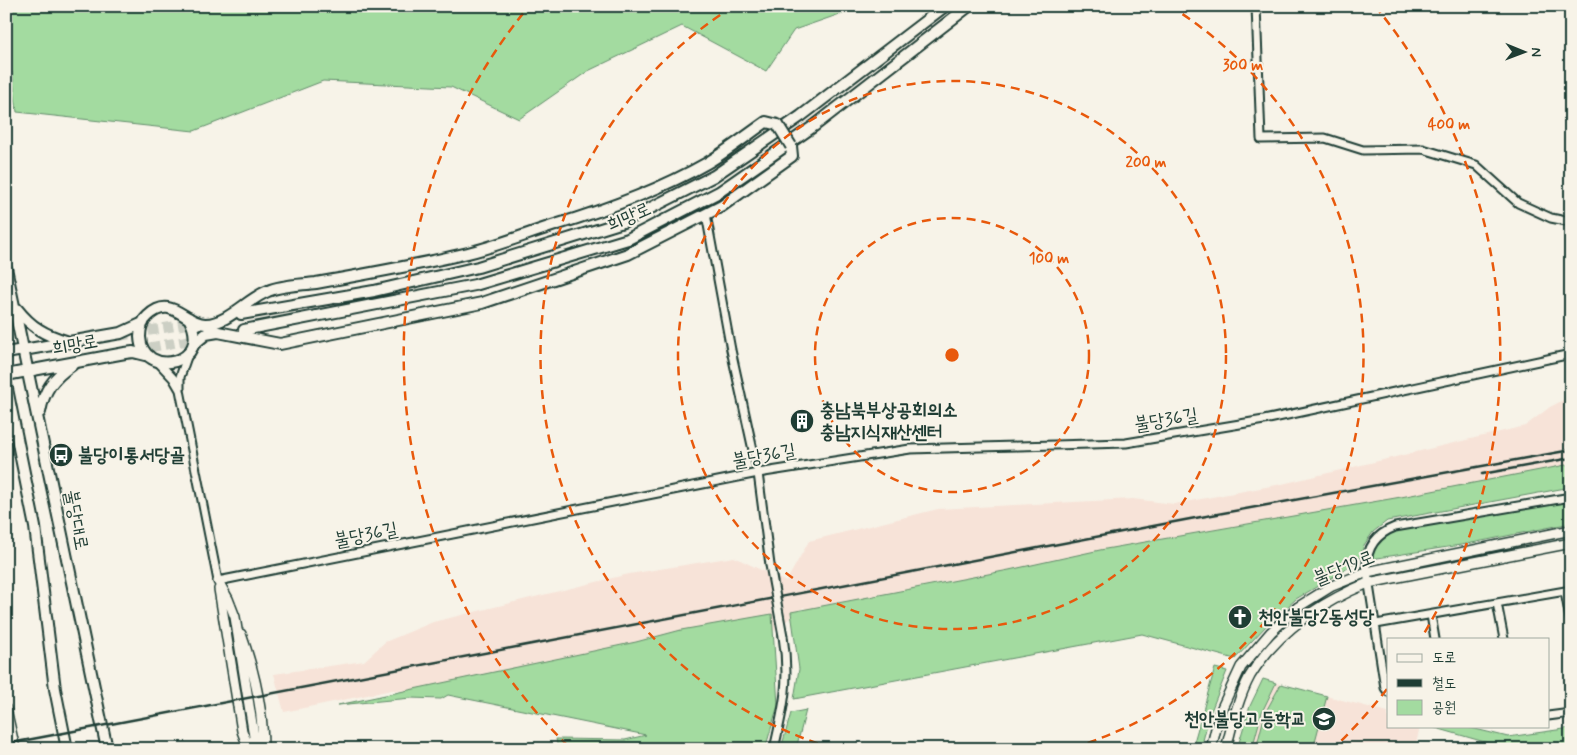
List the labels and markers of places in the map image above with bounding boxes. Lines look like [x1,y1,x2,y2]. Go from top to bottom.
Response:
centre of rings [943,346,961,364]
place label: 충남북부상공회의소 충남지식재산센터 [820,398,958,445]
building icon: 충남북부상공회의소 충남지식재산센터 [789,408,815,434]
bus stop icon: 불당이통서당골 [48,442,74,468]
place label: 불당이통서당골 [78,443,185,468]
church icon: 천안불당2동성당 [1227,604,1253,630]
place label: 천안불당2동성당 [1258,605,1375,630]
school or university icon: 천안불당고등학교 [1311,706,1337,732]
place label: 천안불당고등학교 [1184,707,1306,732]

